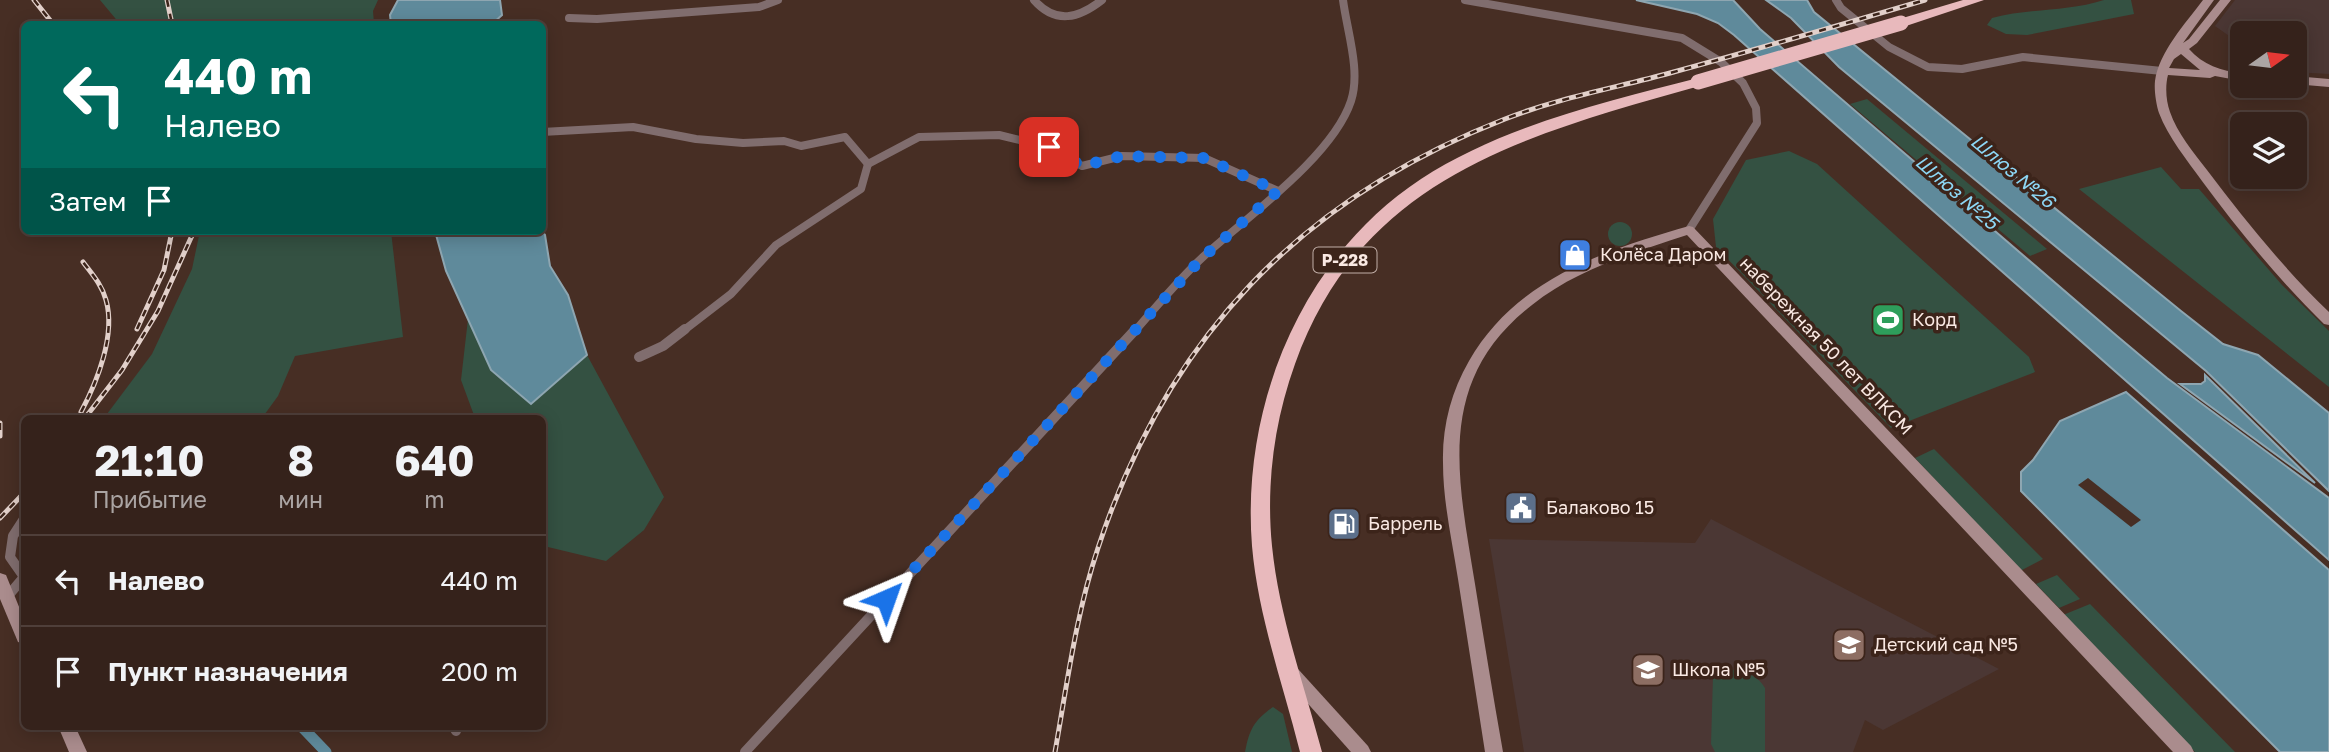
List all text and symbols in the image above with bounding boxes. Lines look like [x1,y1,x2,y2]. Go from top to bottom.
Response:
north arrow [2230,21,2306,98]
map controls [2230,21,2307,189]
text: 440 m [164,46,312,105]
icon: left [49,49,140,140]
text: Налево [164,106,281,144]
button: layers [2230,112,2307,189]
pin [1019,117,1079,177]
icon: arrive [1030,128,1068,166]
water label: Шлюз №26 [1967,129,2061,213]
water label: Шлюз №25 [1911,150,2005,235]
icon: arrive [140,182,178,220]
text: Затем [49,186,126,217]
shop icon: Колёса Даром [1556,236,1594,274]
place label: Колёса Даром [1600,243,1726,265]
road number: Р-228 [1314,248,1376,272]
street label: набережная 50 лет ВЛКСМ [1736,252,1918,439]
sports icon: Корд [1869,301,1907,339]
place label: Корд [1912,308,1957,330]
text: 21:10 [95,435,204,485]
text: 8 [287,435,314,485]
text: 640 [394,435,475,485]
text: Прибытие [92,485,207,513]
text: мин [278,485,323,513]
text: m [424,485,445,513]
public building icon: Балаково 15 [1502,489,1540,527]
place label: Балаково 15 [1546,496,1654,518]
fuel station icon: Баррель [1325,505,1363,543]
place label: Баррель [1368,512,1443,534]
icon: left [49,562,87,600]
position arrow [849,562,923,636]
text: Налево [108,565,204,596]
text: 440 m [441,565,518,596]
school or university icon: Детский сад №5 [1830,626,1868,664]
place label: Детский сад №5 [1874,633,2018,655]
school or university icon: Школа №5 [1629,651,1667,689]
icon: arrive [49,653,87,691]
text: Пункт назначения [108,656,348,687]
text: 200 m [441,656,518,687]
place label: Школа №5 [1672,658,1765,680]

